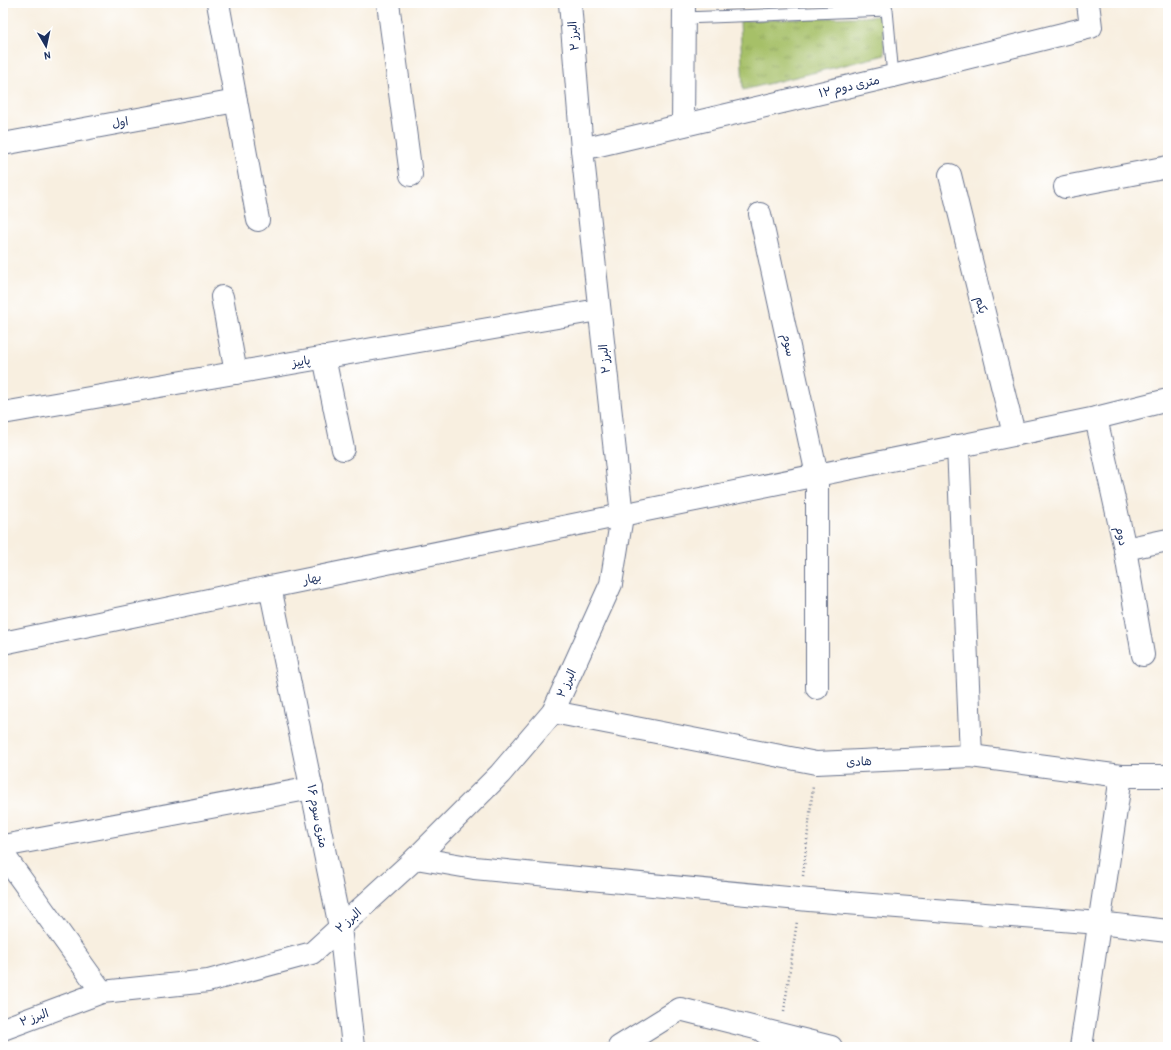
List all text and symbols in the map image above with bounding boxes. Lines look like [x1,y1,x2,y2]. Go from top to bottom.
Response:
street label: البرز ۲ [563,20,583,52]
north arrow [26,26,66,66]
text: N [43,49,52,63]
street label: ۱۲ متری دوم [817,71,881,102]
street label: اول [110,112,130,132]
street label: یکم [971,295,992,316]
street label: سوم [777,332,800,358]
street label: البرز ۲ [594,343,614,375]
street label: پاییز [289,351,312,371]
street label: دوم [1111,525,1132,548]
street label: بهار [300,568,323,588]
street label: البرز ۲ [552,666,580,700]
street label: هادی [846,752,873,770]
street label: ۱۶ متری سوم [303,783,333,850]
street label: البرز ۲ [331,904,365,936]
street label: البرز ۲ [17,1004,51,1030]

